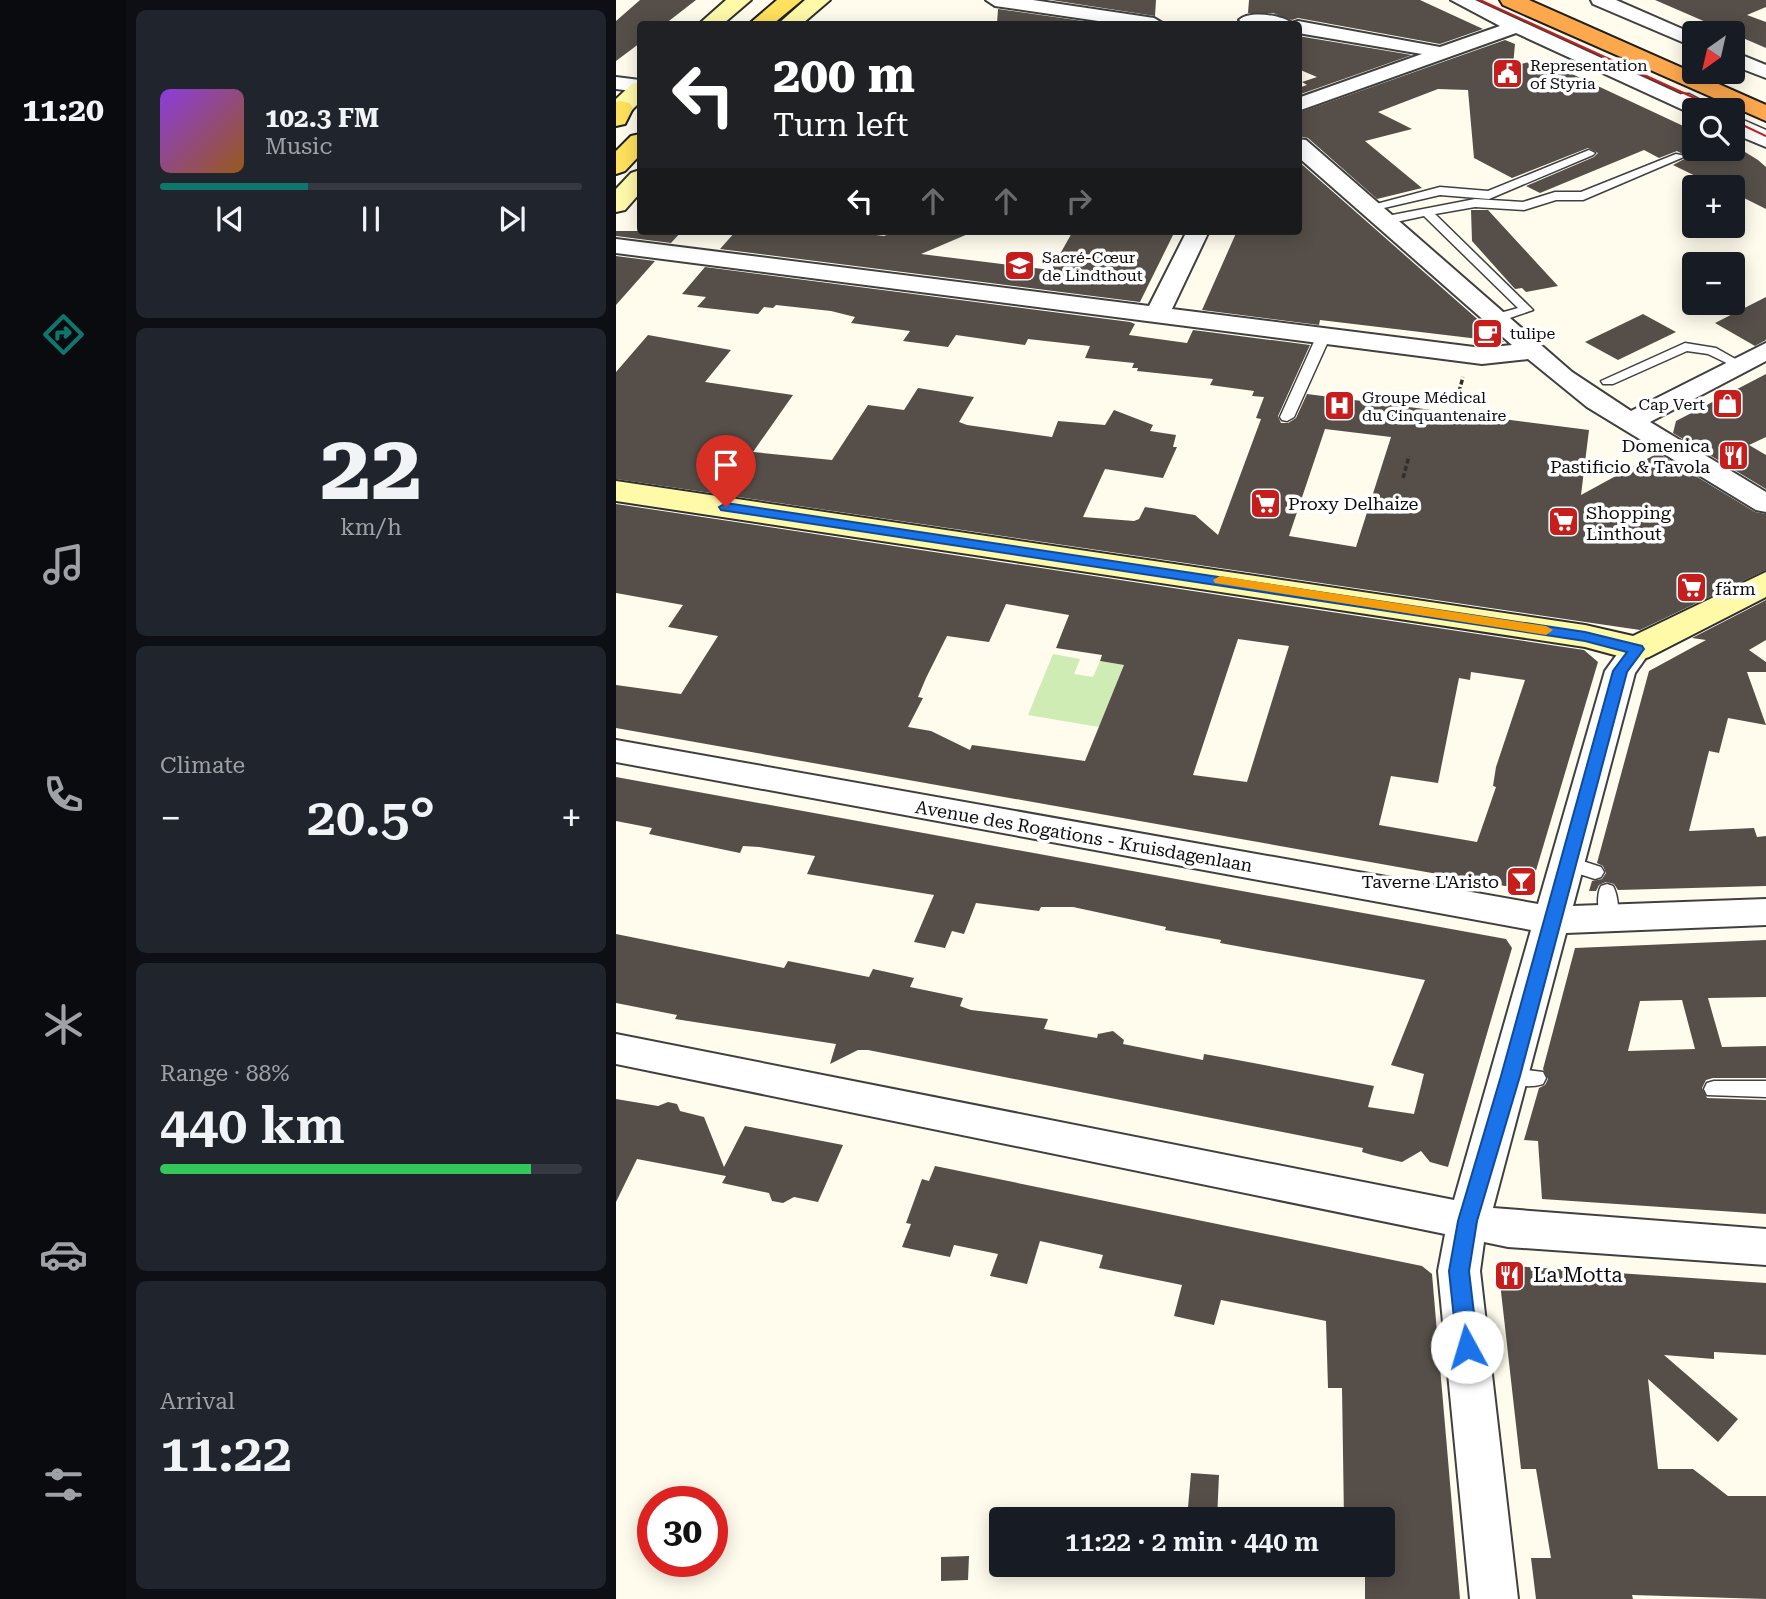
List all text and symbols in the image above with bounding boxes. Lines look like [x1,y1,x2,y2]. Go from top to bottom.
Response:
north arrow [1682,21,1745,84]
map controls [1682,21,1745,315]
text: 200 m [773,47,915,104]
icon: left [658,49,749,140]
place label: Representation of Styria [1530,56,1648,93]
public building icon: Representation of Styria [1490,57,1524,91]
text: 11:20 [22,91,104,129]
button: search [1682,98,1745,161]
text: 102.3 FM [265,103,379,133]
text: Turn left [773,106,908,144]
text: Music [265,133,332,160]
button: + [1682,175,1745,238]
icon: left [841,182,879,220]
icon: ahead [914,182,952,220]
icon: ahead [987,182,1025,220]
icon: right [1060,182,1098,220]
icon: previous [211,200,249,238]
icon: pause [352,200,390,238]
icon: next [493,200,531,238]
place label: Sacré-Cœur de Lindthout [1042,248,1143,285]
school or university icon: Sacré-Cœur de Lindthout [1002,249,1036,283]
button: − [1682,252,1745,315]
icon: directions [39,310,88,359]
cafe icon: tulipe [1470,316,1504,350]
place label: tulipe [1510,324,1555,343]
shop icon: Cap Vert [1711,387,1745,421]
place label: Groupe Médical du Cinquantenaire [1362,388,1507,425]
hospital icon: Groupe Médical du Cinquantenaire [1322,389,1356,423]
place label: Cap Vert [1638,395,1705,414]
text: 22 [320,415,422,521]
pin [696,435,756,507]
place label: Domenica Pastificio & Tavola [1550,435,1710,477]
restaurant icon: Domenica Pastificio & Tavola [1716,438,1750,472]
icon: arrive [707,446,745,484]
supermarket icon: Proxy Delhaize [1248,486,1282,520]
place label: Proxy Delhaize [1288,493,1418,514]
place label: Shopping Linthout [1586,502,1672,544]
supermarket icon: Shopping Linthout [1546,505,1580,539]
text: km/h [340,514,402,541]
icon: music [39,540,88,589]
supermarket icon: färm [1675,571,1709,605]
place label: färm [1715,578,1756,599]
text: Climate [160,752,245,779]
icon: phone [39,770,88,819]
text: 20.5° [307,787,435,848]
text: − [160,796,181,840]
text: + [561,796,582,840]
street label: Avenue des Rogations - Kruisdagenlaan [914,796,1255,876]
bar icon: Taverne L'Aristo [1505,864,1539,898]
place label: Taverne L'Aristo [1361,871,1499,892]
icon: climate [39,1000,88,1049]
text: Range · 88% [160,1060,289,1087]
text: 440 km [160,1095,345,1156]
icon: car [39,1230,88,1279]
restaurant icon: La Motta [1493,1258,1527,1292]
place label: La Motta [1533,1263,1623,1287]
position arrow [1430,1310,1504,1384]
text: Arrival [160,1388,235,1415]
text: 11:22 [160,1423,292,1484]
icon: filters [39,1460,88,1509]
speed limit sign: 30 [637,1486,728,1577]
text: 11:22 · 2 min · 440 m [1065,1527,1319,1557]

